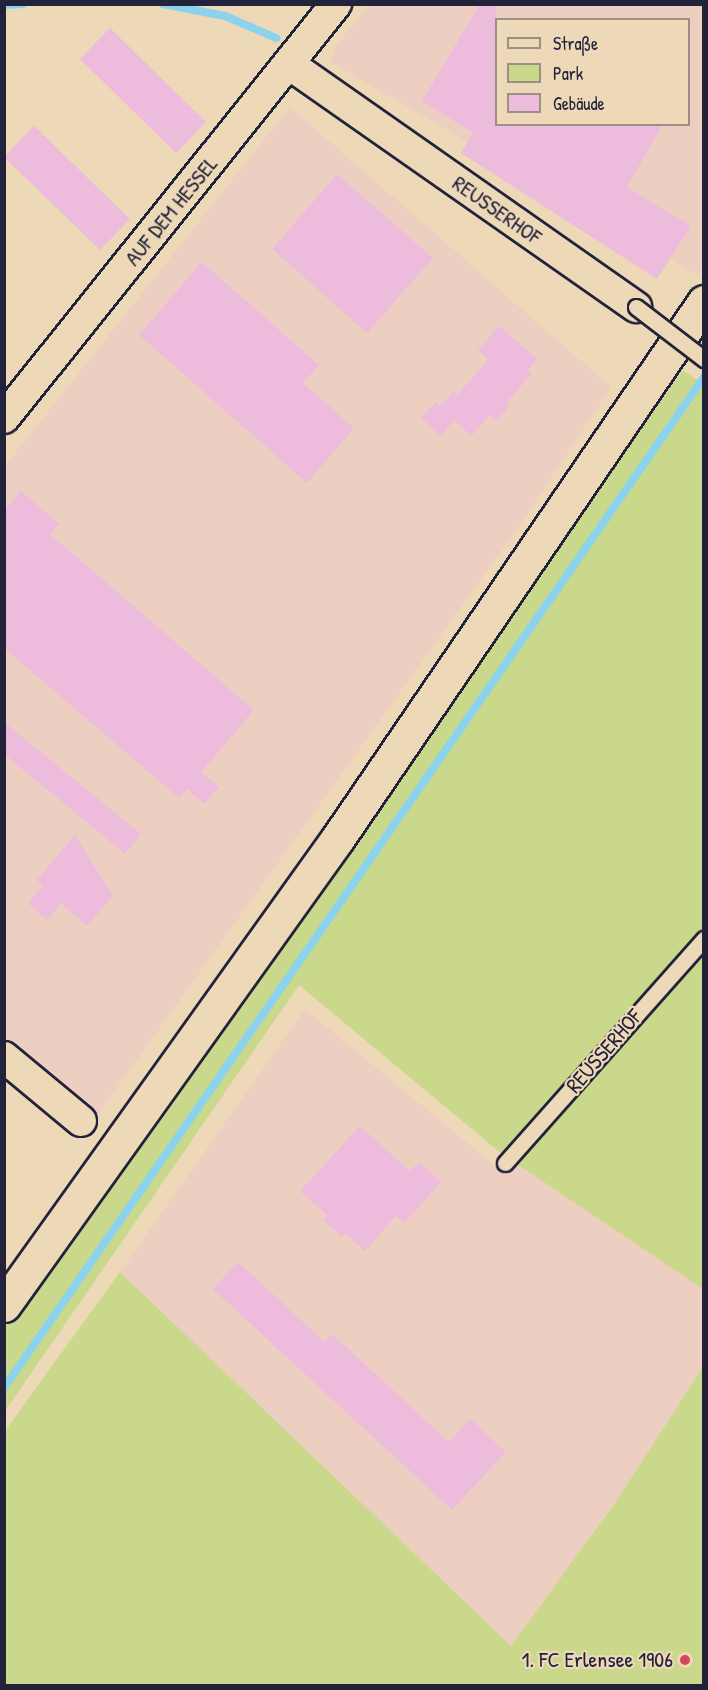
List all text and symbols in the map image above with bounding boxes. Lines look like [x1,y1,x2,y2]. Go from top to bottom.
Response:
legend [495,18,690,126]
text: Straße [553,31,598,56]
text: Park [553,61,583,86]
text: Gebäude [553,91,605,116]
street label: AUF DEM HESSEL [119,151,223,271]
street label: REUSSERHOF [447,170,547,250]
street label: REUSSERHOF [560,1004,648,1098]
place label: 1. FC Erlensee 1906 [521,1647,673,1673]
marker: 1. FC Erlensee 1906 [678,1653,692,1667]

